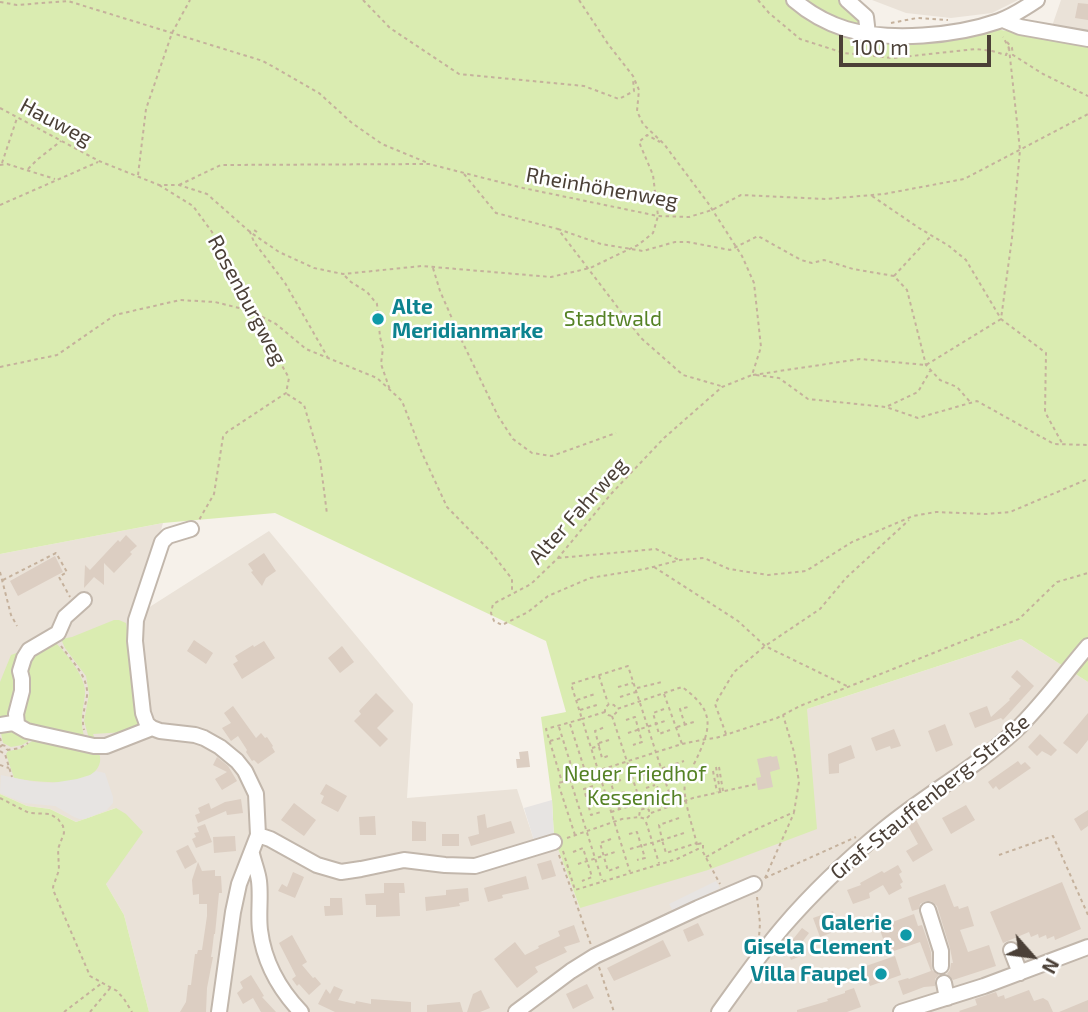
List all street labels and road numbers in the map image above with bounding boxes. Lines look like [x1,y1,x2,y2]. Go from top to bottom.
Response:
street label: Hauweg [16,93,96,151]
street label: Rheinhöhenweg [524,162,680,214]
street label: Rosenburgweg [202,231,292,369]
street label: Alter Fahrweg [524,452,632,570]
street label: Graf-Stauffenberg-Straße [825,709,1035,885]

